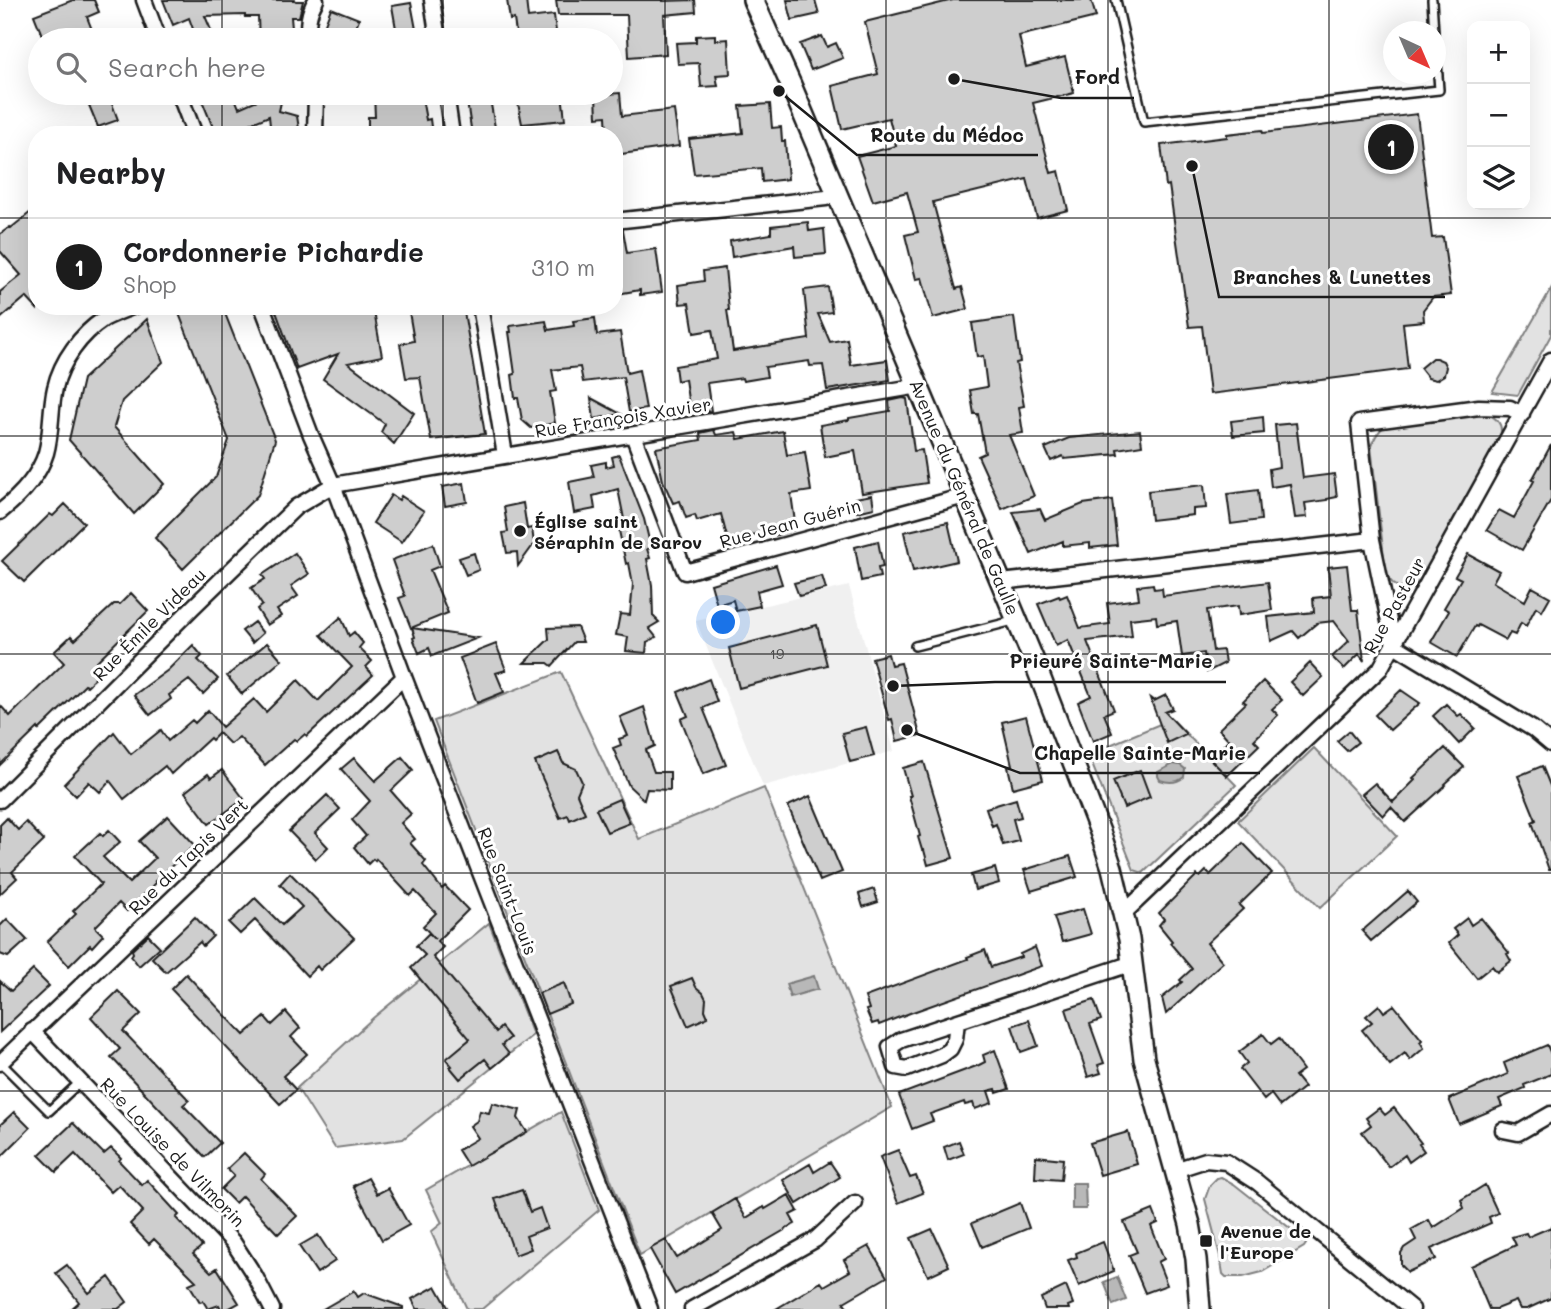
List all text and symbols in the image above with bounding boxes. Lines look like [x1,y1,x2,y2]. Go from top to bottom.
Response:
north arrow [1383,21,1446,84]
map controls [1467,21,1530,210]
button: + [1467,21,1530,84]
search box [28,28,623,105]
icon: search [52,48,90,86]
text: Search here [108,50,266,84]
callout: Ford [1061,58,1134,98]
text: Ford [1074,64,1120,89]
button: − [1467,84,1530,147]
callout: Route du Médoc [857,115,1038,155]
pin: 1 [1368,121,1414,173]
text: Route du Médoc [870,122,1024,147]
button: layers [1467,147,1530,210]
text: Nearby [56,152,166,192]
text: Cordonnerie Pichardie [123,235,424,269]
text: 1 [74,252,84,282]
text: 310 m [531,252,595,282]
callout: Branches & Lunettes [1219,257,1445,297]
text: Branches & Lunettes [1233,264,1431,289]
text: Shop [123,269,177,299]
street label: Avenue du Général de Gaulle [904,375,1026,619]
street label: Rue François Xavier [533,391,713,443]
street label: Rue Jean Guérin [717,493,863,553]
place label: Église saint Séraphin de Sarov [534,509,702,554]
marker: Église saint Séraphin de Sarov [512,523,528,539]
street label: Rue Pasteur [1358,552,1430,658]
street label: Rue Émile Videau [87,562,211,686]
your location [706,605,740,639]
callout: Prieuré Sainte-Marie [995,642,1226,682]
house number: 19 [770,644,784,663]
text: Prieuré Sainte-Marie [1010,648,1212,673]
callout: Chapelle Sainte-Marie [1020,733,1260,773]
text: Chapelle Sainte-Marie [1034,740,1246,765]
street label: Rue du Tapis Vert [123,793,253,919]
street label: Rue Saint-Louis [473,824,543,958]
street label: Rue Louise de Vilmorin [95,1072,251,1232]
place label: Avenue de l'Europe [1220,1219,1311,1264]
marker: Avenue de l'Europe [1198,1233,1214,1249]

